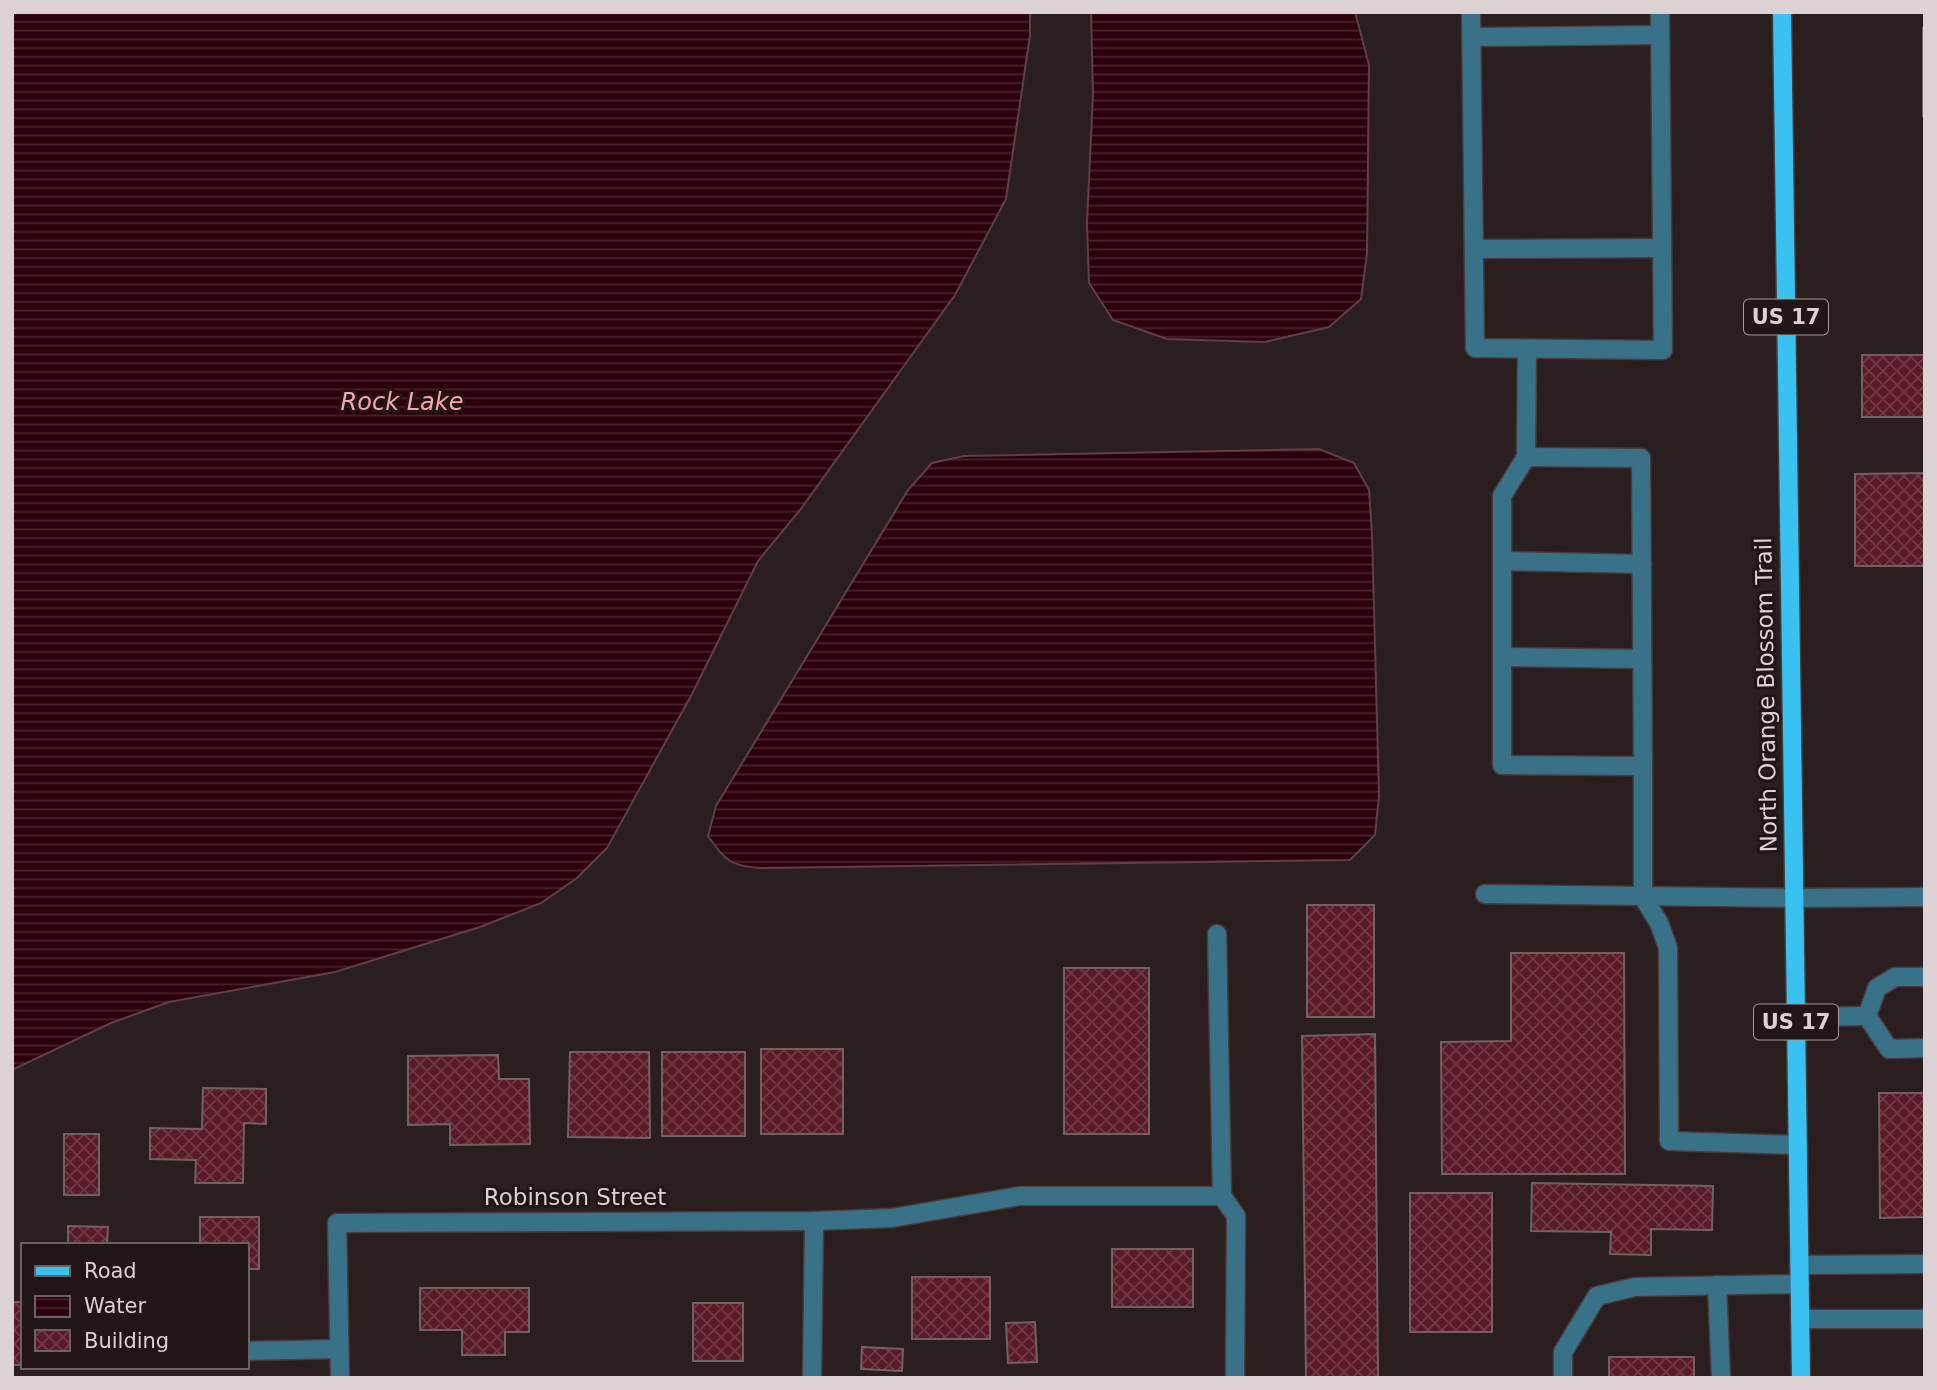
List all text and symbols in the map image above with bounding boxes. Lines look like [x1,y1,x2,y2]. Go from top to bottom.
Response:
road number: US 17 [1744,300,1828,334]
water label: Rock Lake [341,388,463,416]
street label: North Orange Blossom Trail [1750,537,1782,853]
road number: US 17 [1754,1004,1838,1040]
street label: Robinson Street [484,1184,666,1210]
legend [21,1243,248,1369]
text: Road [84,1259,137,1283]
text: Water [84,1294,146,1318]
text: Building [84,1329,169,1353]

